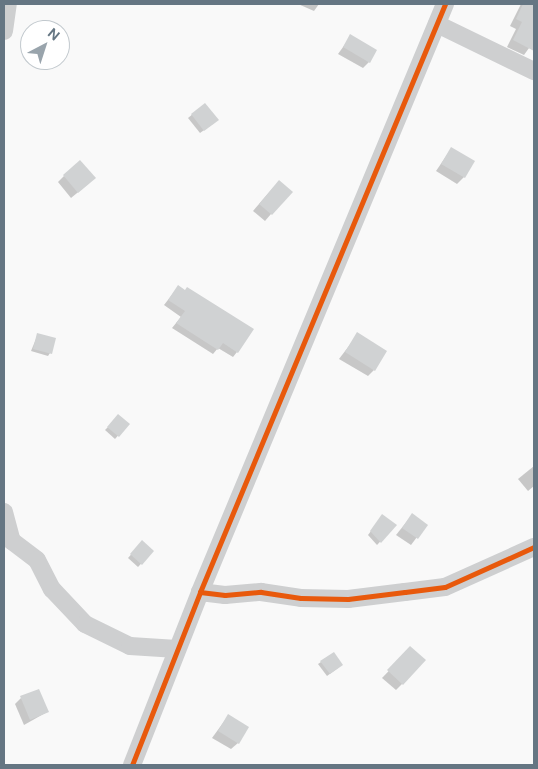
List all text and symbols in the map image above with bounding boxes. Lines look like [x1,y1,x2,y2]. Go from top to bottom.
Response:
north arrow [20,20,70,70]
text: N [44,24,64,44]

